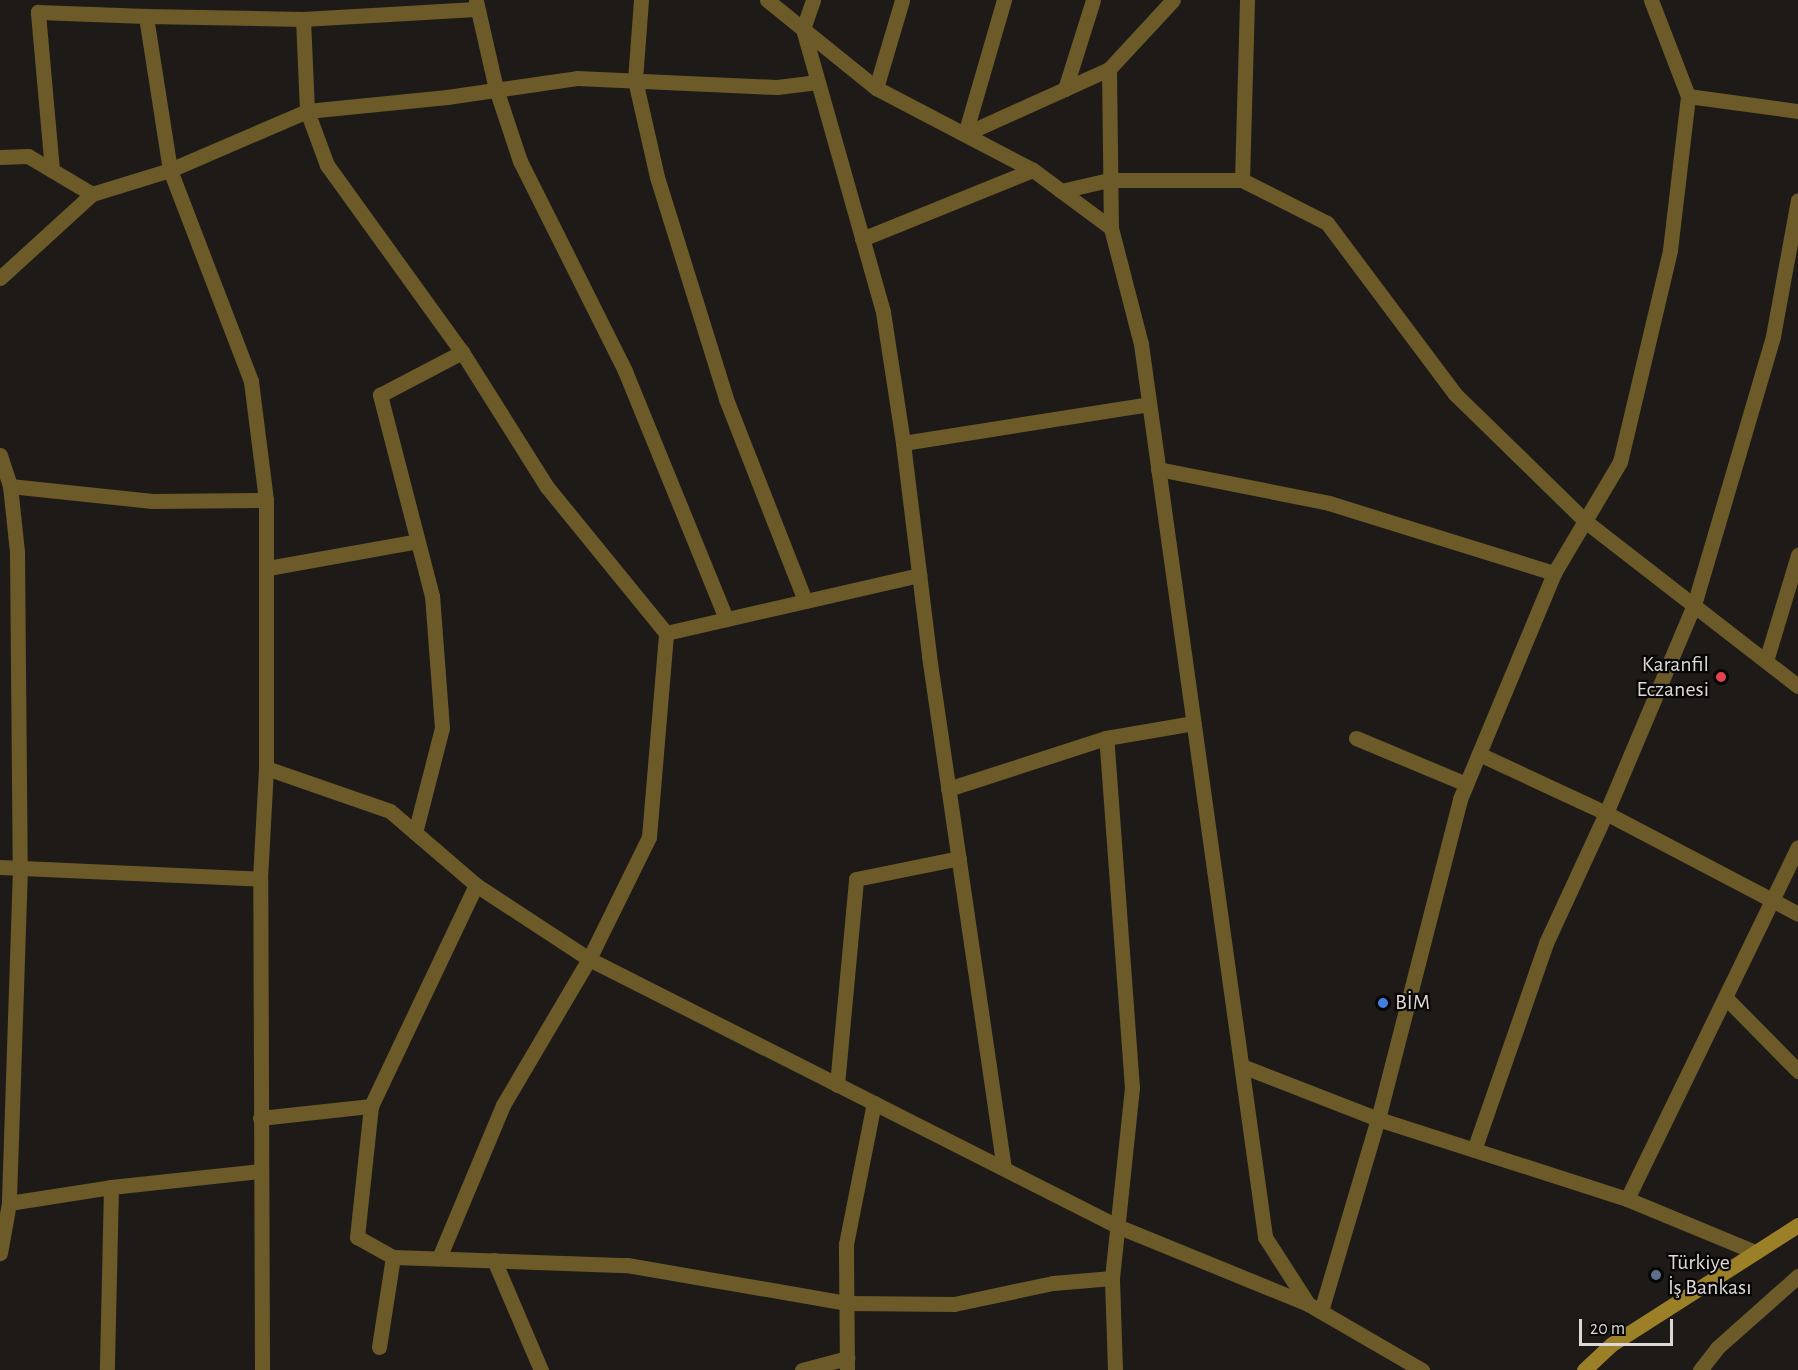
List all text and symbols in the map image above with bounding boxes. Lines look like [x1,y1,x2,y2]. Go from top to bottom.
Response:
place label: Karanfil Eczanesi [1637,651,1709,702]
marker: Karanfil Eczanesi [1714,670,1728,684]
place label: BİM [1395,990,1430,1016]
marker: BİM [1376,996,1390,1010]
place label: Türkiye İş Bankası [1668,1249,1752,1300]
marker: Türkiye İş Bankası [1649,1268,1663,1282]
scale bar [1582,1307,1676,1345]
text: 20 m [1590,1320,1625,1338]

